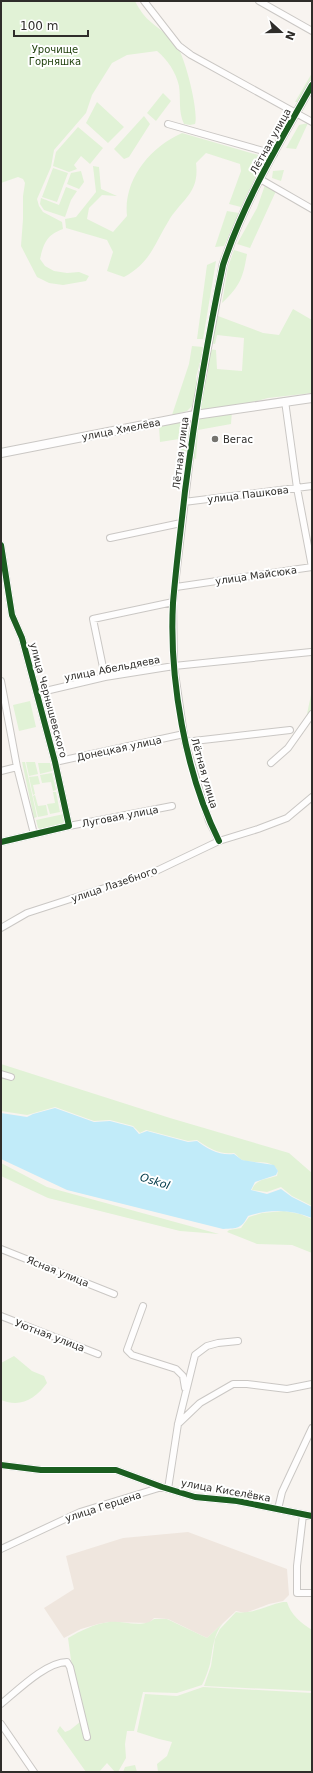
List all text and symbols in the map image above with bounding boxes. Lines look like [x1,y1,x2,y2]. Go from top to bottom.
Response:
scale bar [14,12,88,38]
north arrow [261,12,301,52]
text: 100 m [20,19,58,33]
text: N [282,29,298,42]
park label: Урочище Горняшка [29,44,81,67]
street label: Лётная улица [248,107,293,176]
street label: улица Хмелёва [81,416,161,443]
street label: Лётная улица [171,416,190,490]
marker: Вегас [210,434,220,444]
place label: Вегас [223,434,253,445]
street label: улица Пашкова [207,484,289,505]
street label: улица Майсюка [215,564,298,587]
street label: улица Чернышевского [28,641,69,759]
street label: улица Абельдяева [63,654,161,683]
street label: Донецкая улица [76,734,163,763]
street label: Лётная улица [189,736,220,810]
street label: Луговая улица [81,804,159,829]
street label: улица Лазебного [70,865,159,904]
water label: Oskol [138,1171,171,1192]
street label: Ясная улица [25,1254,90,1289]
street label: Уютная улица [13,1317,86,1354]
street label: улица Киселёвка [180,1477,272,1504]
street label: улица Герцена [64,1489,142,1524]

